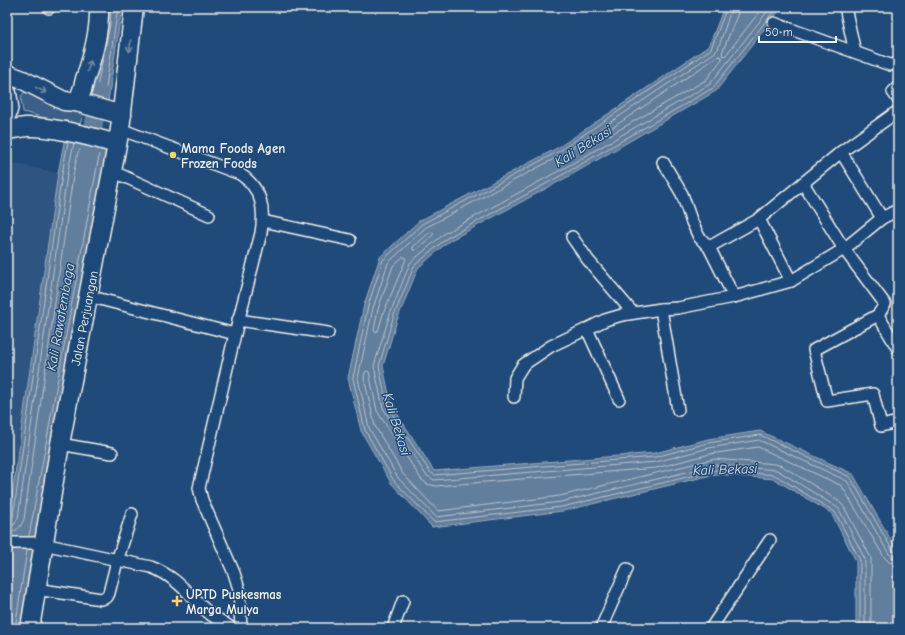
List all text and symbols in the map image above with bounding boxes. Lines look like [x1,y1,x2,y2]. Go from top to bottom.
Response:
scale bar [759,18,836,44]
text: 50 m [765,25,793,39]
one-way arrow [126,39,133,52]
one-way arrow [86,59,93,72]
one-way arrow [35,87,47,94]
water label: Kali Bekasi [551,122,616,171]
place label: Mama Foods Agen Frozen Foods [181,141,285,171]
marker: Mama Foods Agen Frozen Foods [168,150,178,160]
water label: Kali Rawatembaga [43,262,78,372]
street label: Jalan Perjuangan [68,269,101,367]
water label: Kali Bekasi [379,391,414,458]
water label: Kali Bekasi [692,460,758,479]
place label: UPTD Puskesmas Marga Mulya [186,587,282,617]
marker: UPTD Puskesmas Marga Mulya [171,595,183,607]

